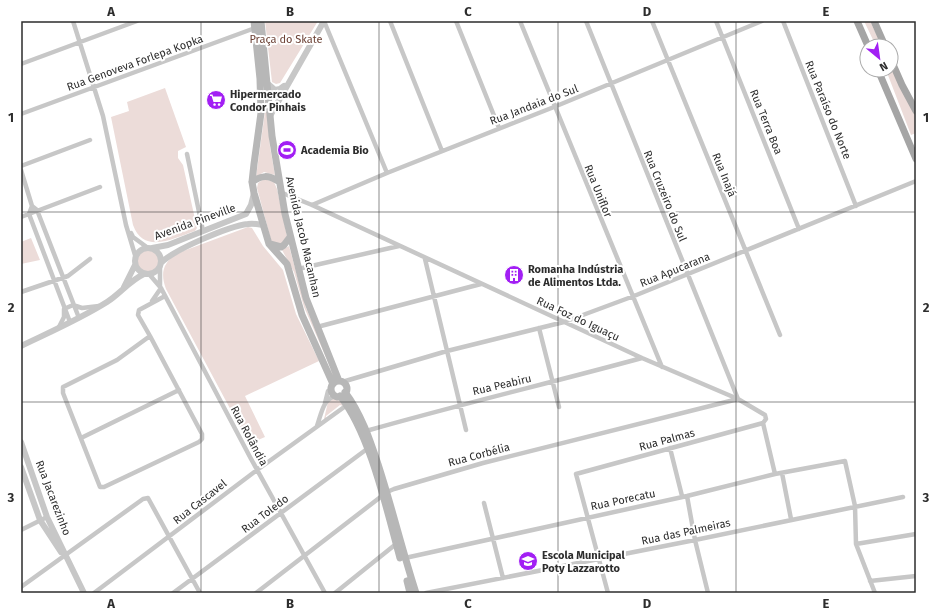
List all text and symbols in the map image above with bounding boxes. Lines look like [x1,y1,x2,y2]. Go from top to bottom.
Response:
text: A [106,4,115,19]
text: B [286,4,294,19]
text: C [464,4,472,19]
text: D [643,4,652,19]
text: E [823,4,830,19]
street label: Rua Genoveva Forlepa Kopka [65,32,205,94]
park label: Praça do Skate [249,33,323,46]
north arrow [859,38,899,78]
street label: Rua Paraíso do Norte [802,59,854,161]
text: N [877,59,890,74]
street label: Rua Jandaia do Sul [488,82,580,128]
place label: Hipermercado Condor Pinhais [230,88,306,114]
street label: Rua Terra Boa [747,88,785,156]
supermarket icon: Hipermercado Condor Pinhais [205,89,227,111]
text: 1 [8,110,14,125]
text: 1 [923,110,929,125]
sports icon: Academia Bio [276,139,298,161]
place label: Academia Bio [300,144,369,157]
street label: Rua Cruzeiro do Sul [641,148,689,244]
street label: Rua Inajá [709,151,739,199]
street label: Rua Uniflor [581,163,615,220]
street label: Avenida Jacob Macanhan [283,175,323,299]
street label: Avenida Pineville [153,201,237,243]
street label: Rua Apucarana [638,250,712,290]
place label: Romanha Indústria de Alimentos Ltda. [528,263,623,289]
building icon: Romanha Indústria de Alimentos Ltda. [503,264,525,286]
street label: Rua Foz do Iguaçu [535,294,621,344]
text: 2 [8,300,15,315]
text: 2 [923,300,930,315]
street label: Rua Peabiru [471,372,533,398]
street label: Rua Rolândia [228,404,270,468]
street label: Rua Palmas [638,426,696,454]
street label: Rua Corbélia [447,441,511,469]
street label: Rua Jacarezinho [33,459,73,537]
street label: Rua Cascavel [171,477,229,527]
street label: Rua Porecatu [589,487,657,513]
text: 3 [7,490,15,505]
text: 3 [922,490,930,505]
street label: Rua Toledo [239,492,291,536]
street label: Rua das Palmeiras [640,516,732,548]
place label: Escola Municipal Poty Lazzarotto [542,549,625,575]
school or university icon: Escola Municipal Poty Lazzarotto [517,550,539,572]
text: A [106,596,115,611]
text: B [286,596,294,611]
text: C [464,596,472,611]
text: D [643,596,652,611]
text: E [823,596,830,611]

